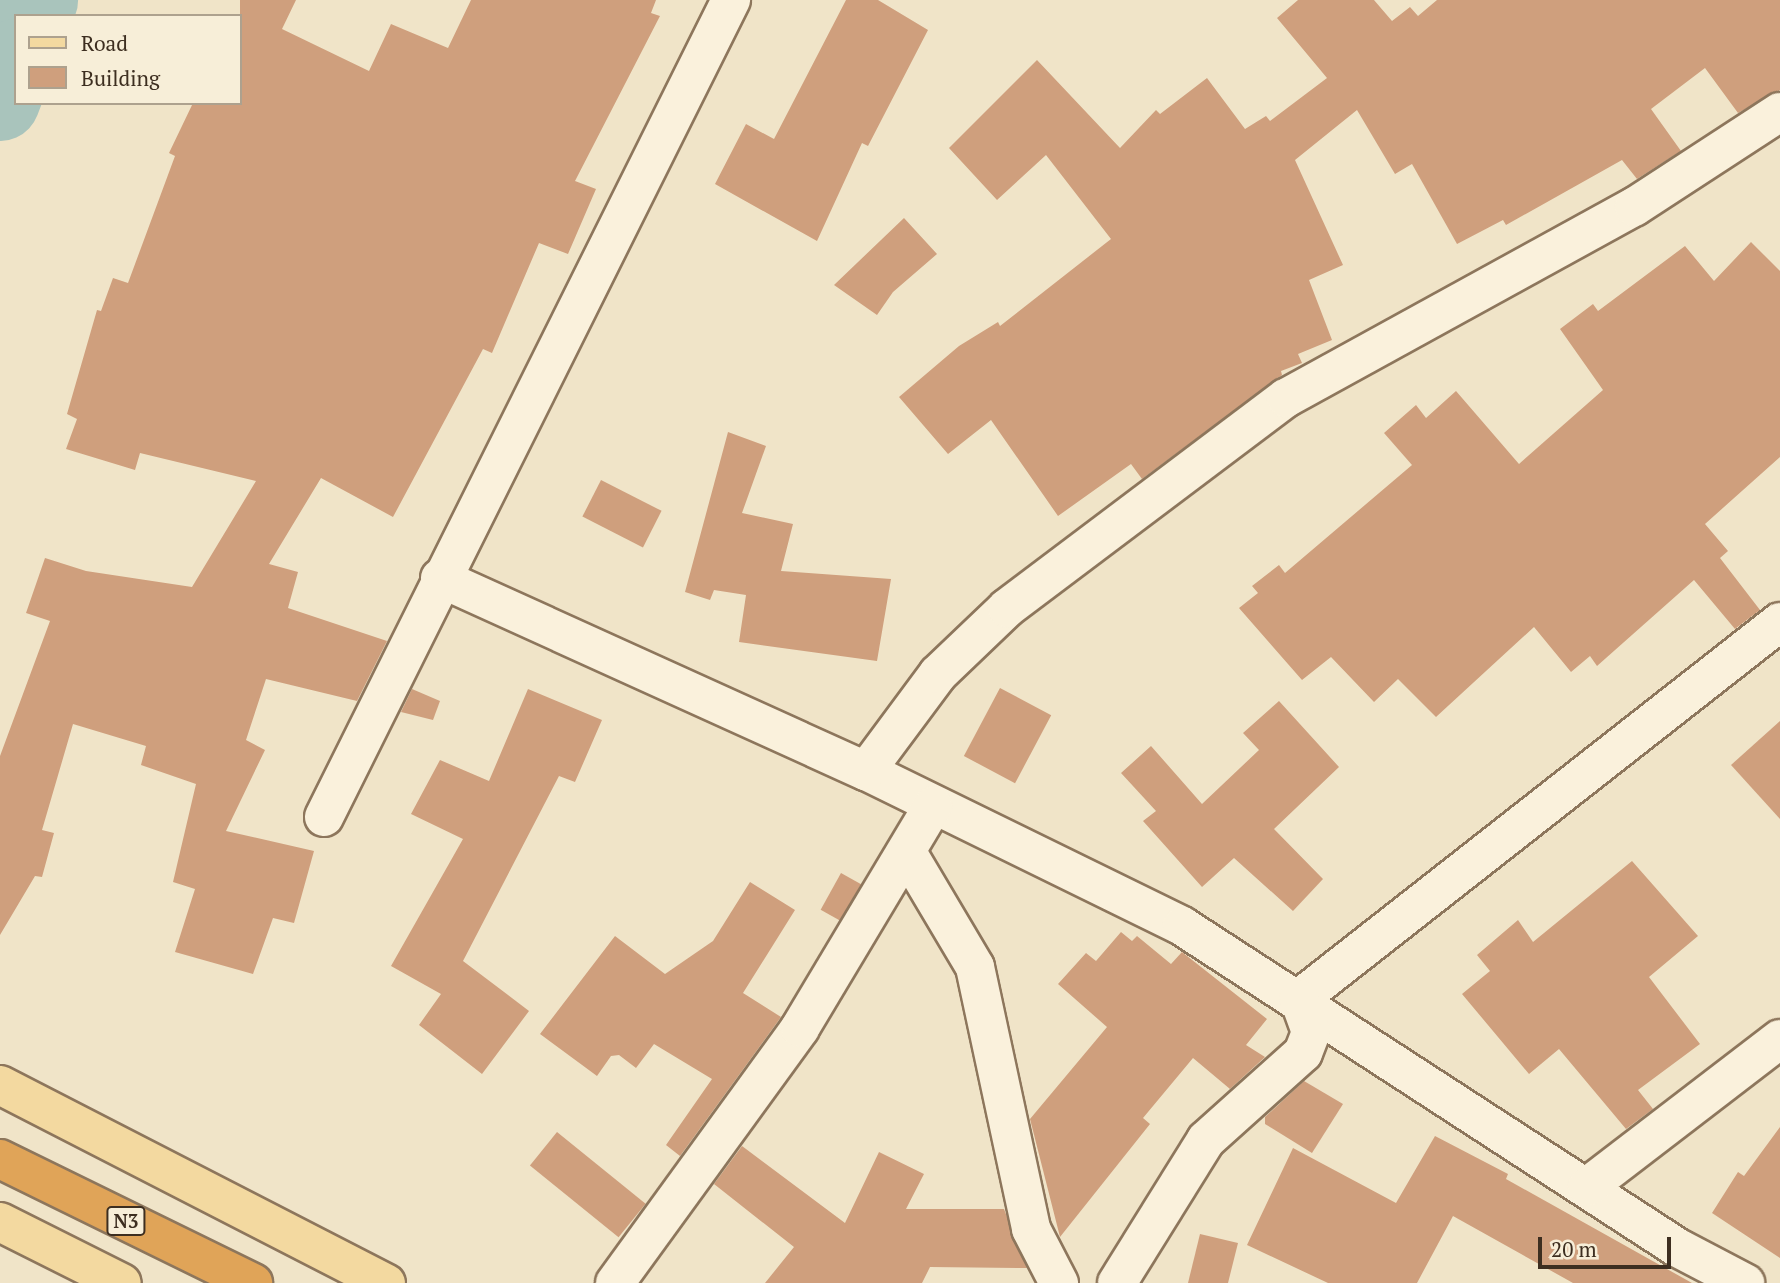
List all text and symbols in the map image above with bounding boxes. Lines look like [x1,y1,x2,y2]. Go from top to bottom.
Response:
legend [14,14,242,105]
text: Road [81,29,128,57]
text: Building [81,64,160,92]
road number: N3 [105,1205,147,1236]
scale bar [1542,1224,1675,1268]
text: 20 m [1551,1235,1597,1263]

